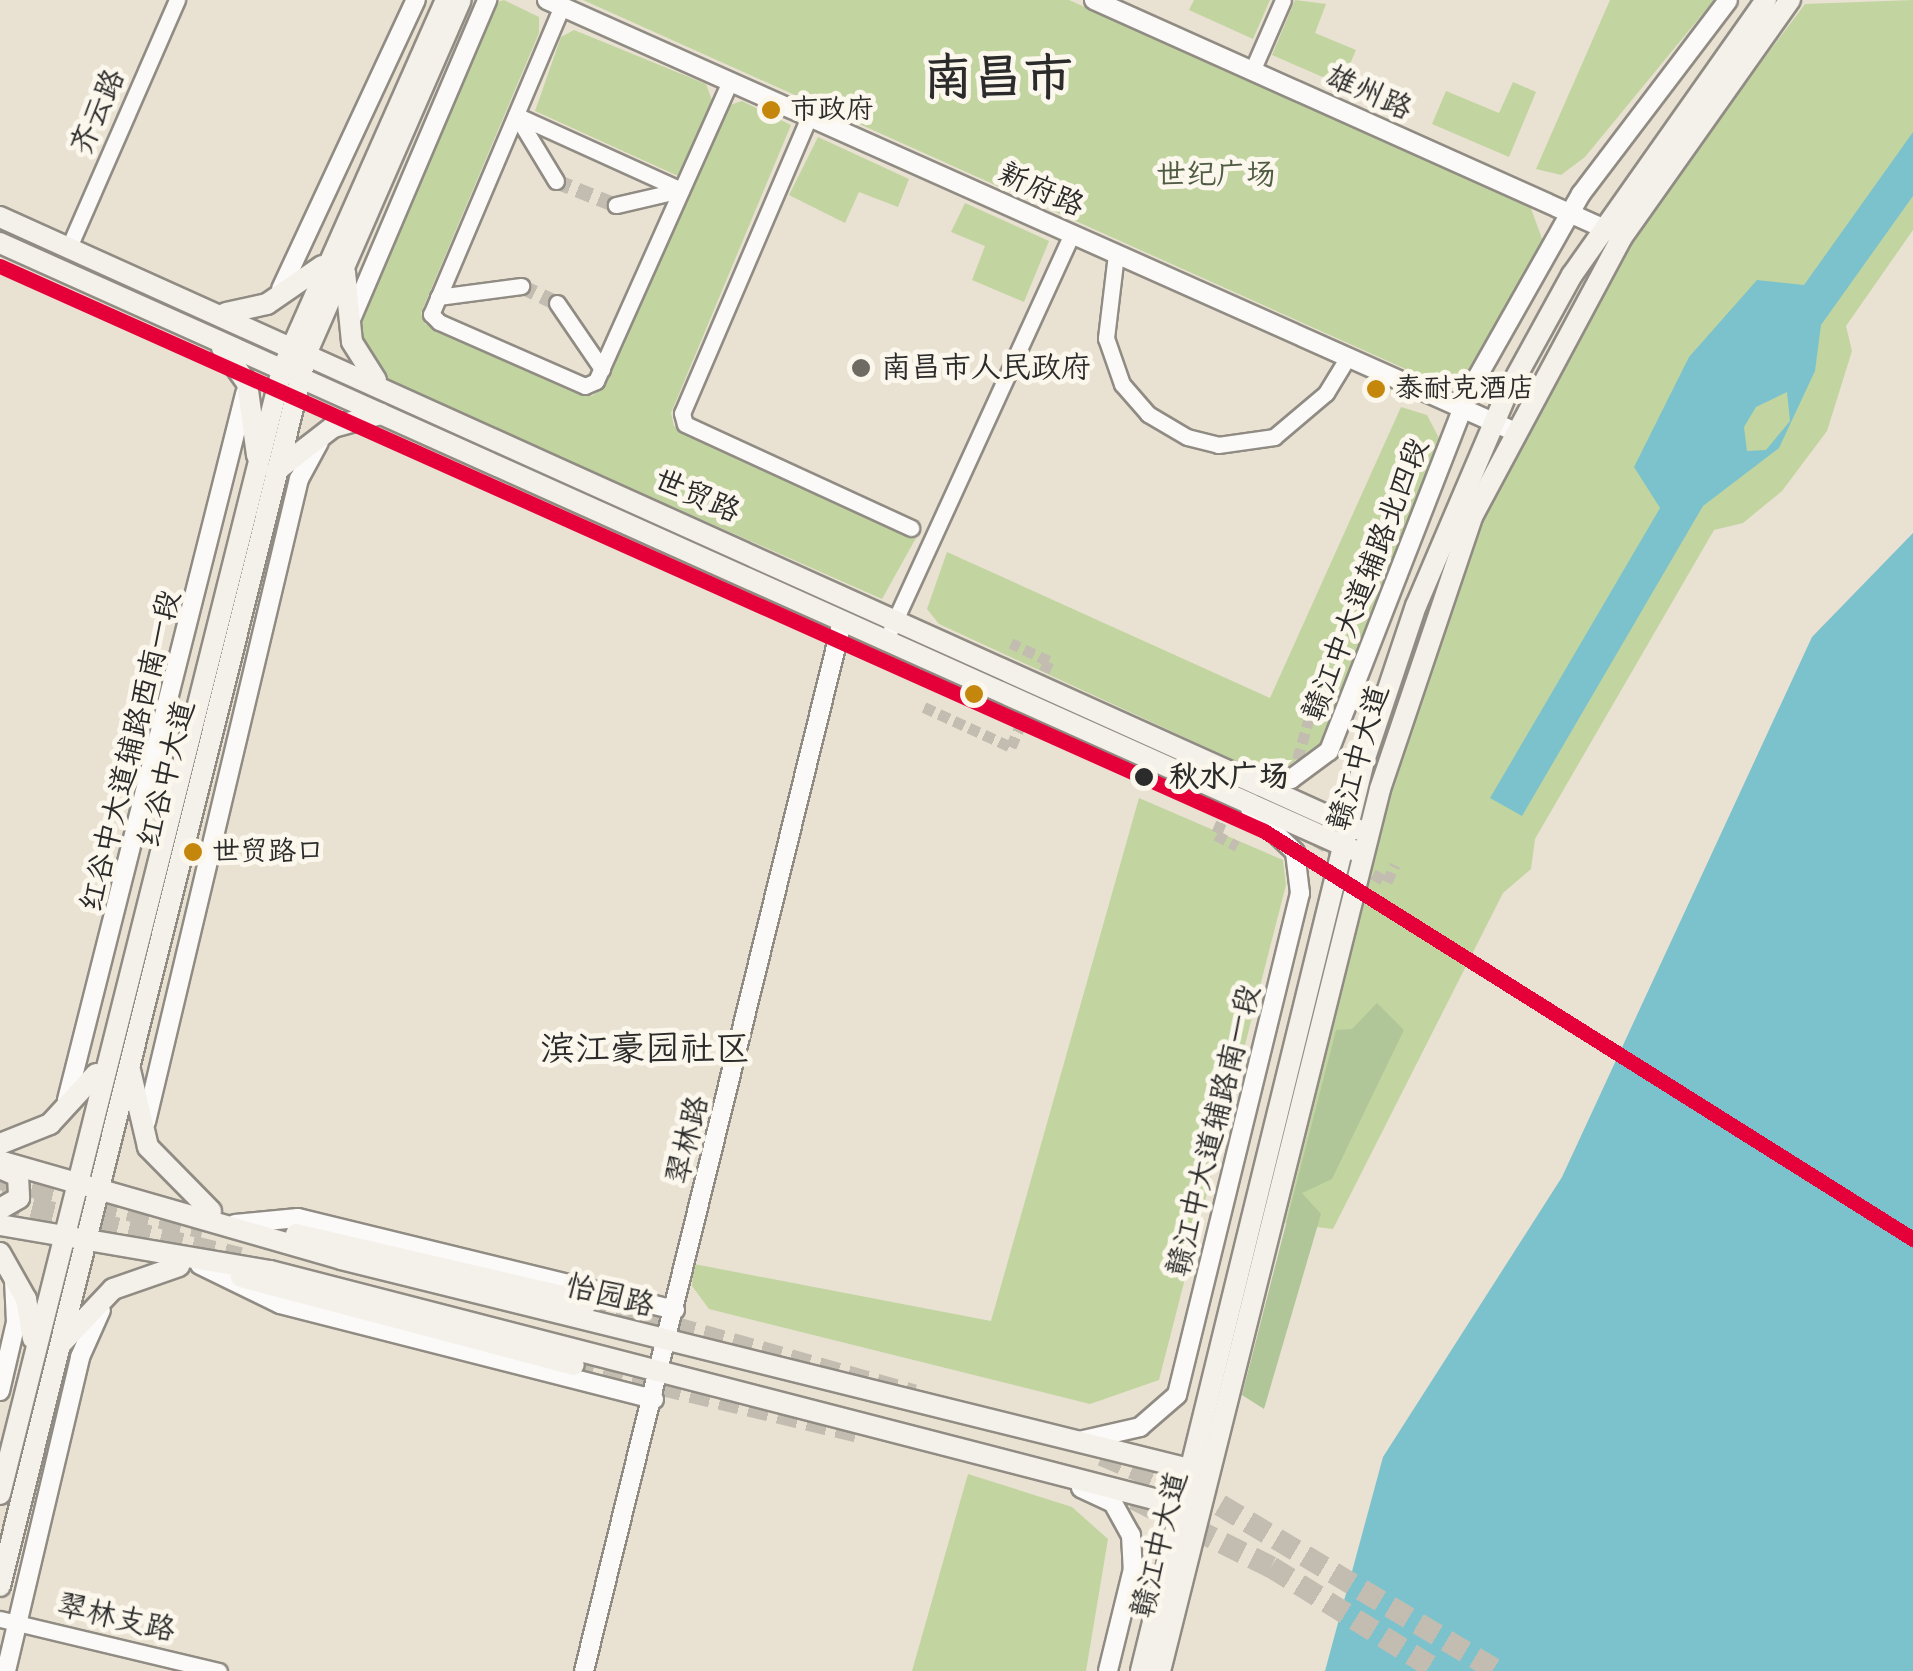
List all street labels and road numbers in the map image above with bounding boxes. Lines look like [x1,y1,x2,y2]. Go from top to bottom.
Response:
street label: 雄州路 [1321,58,1417,128]
street label: 齐云路 [63,64,133,160]
street label: 新府路 [993,155,1089,225]
street label: 赣江中大道辅路北四段 [1295,434,1437,726]
street label: 世贸路 [649,461,745,531]
street label: 红谷中大道辅路西南一段 [74,587,188,915]
street label: 赣江中大道 [1321,681,1397,835]
street label: 红谷中大道 [131,697,203,851]
street label: 赣江中大道辅路南一段 [1160,981,1268,1281]
street label: 翠林路 [660,1092,716,1188]
street label: 怡园路 [562,1268,658,1324]
street label: 赣江中大道 [1124,1468,1196,1622]
street label: 翠林支路 [53,1587,179,1649]

